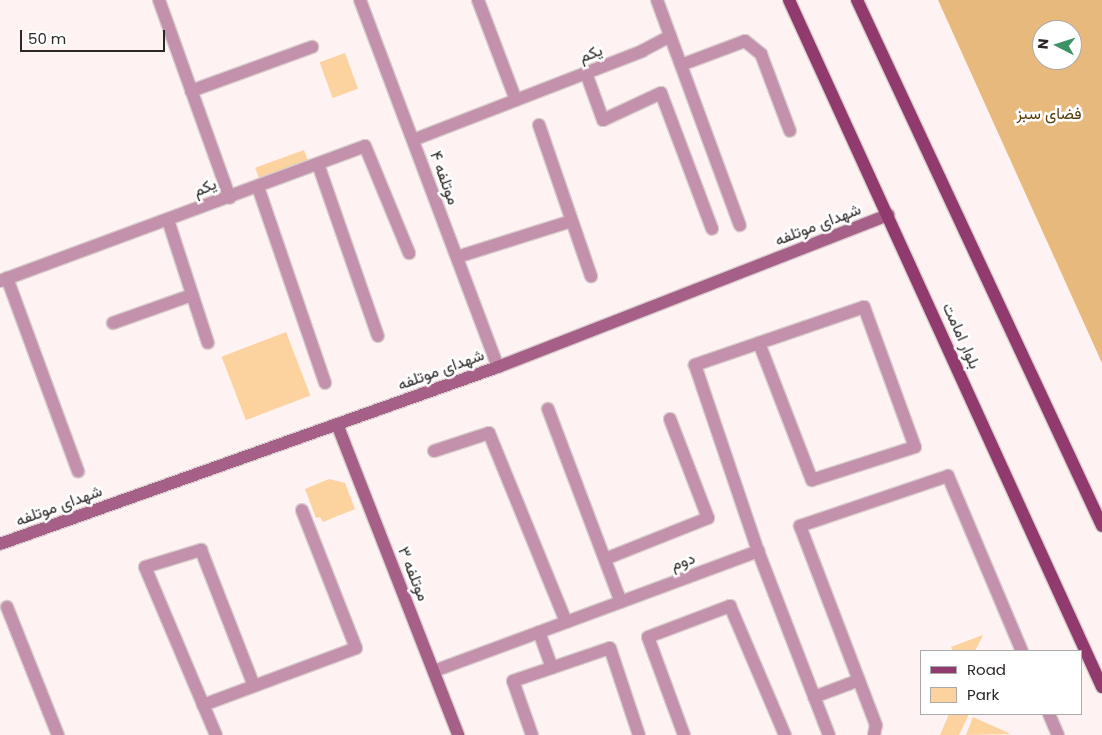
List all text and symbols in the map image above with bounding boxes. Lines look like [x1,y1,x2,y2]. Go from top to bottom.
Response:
scale bar [22,20,168,52]
north arrow [1032,20,1082,70]
text: 50 m [28,28,66,49]
text: N [1033,38,1053,50]
street label: یکم [577,41,605,67]
park label: فضای سبز [1016,104,1082,124]
street label: موتلفه ۴ [425,149,463,207]
street label: یکم [190,174,220,202]
street label: شهدای موتلفه [772,200,864,250]
street label: بلوار امامت [938,300,984,372]
street label: شهدای موتلفه [395,345,487,395]
street label: شهدای موتلفه [13,481,105,531]
street label: موتلفه ۳ [393,544,433,604]
street label: دوم [668,549,698,575]
legend [920,650,1082,715]
text: Road [967,659,1006,680]
text: Park [967,684,999,705]

